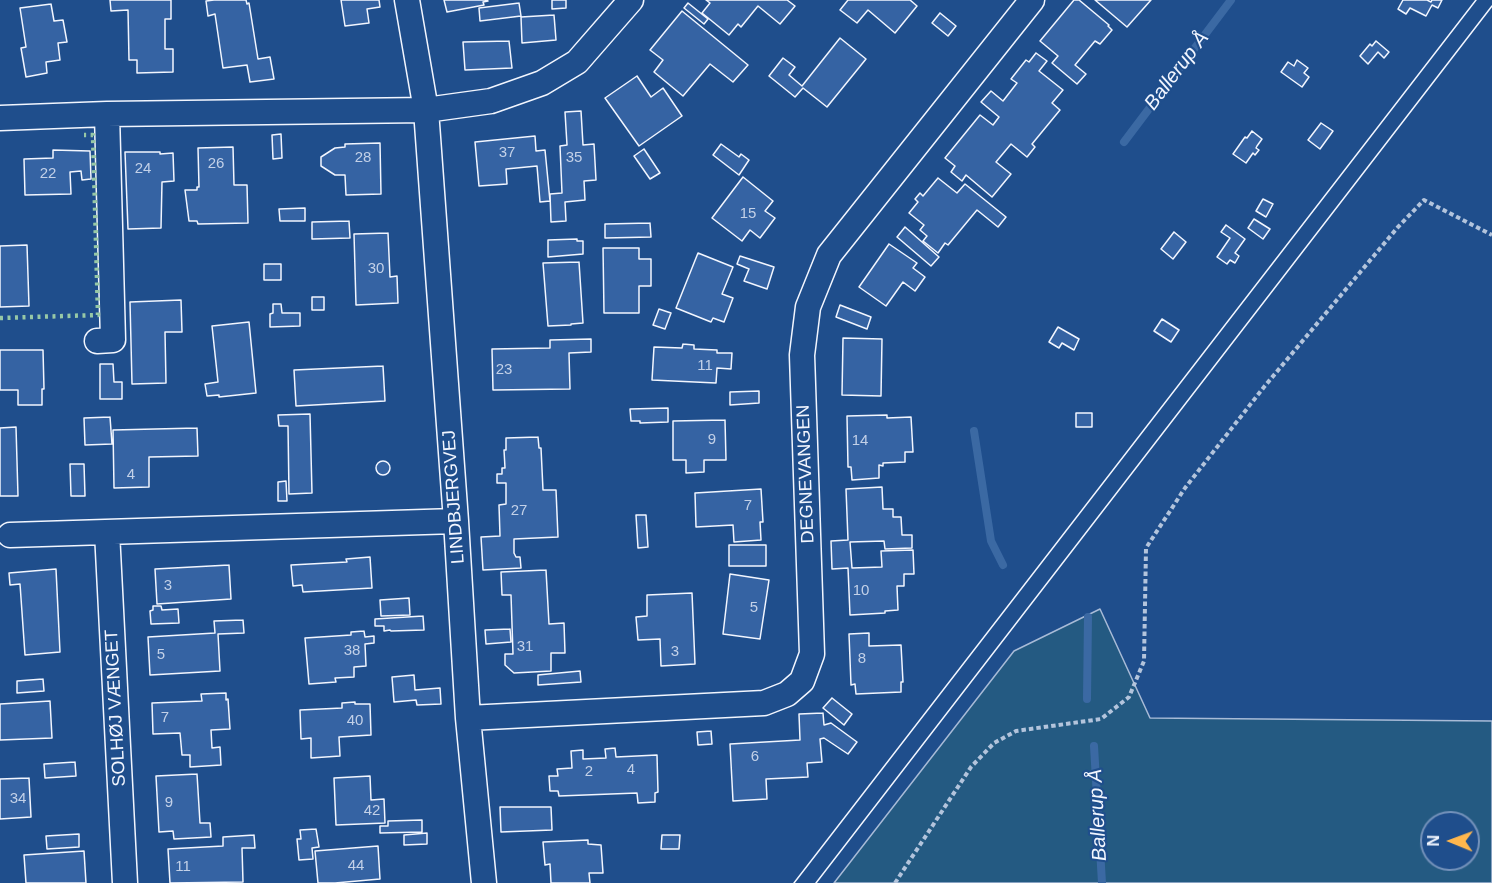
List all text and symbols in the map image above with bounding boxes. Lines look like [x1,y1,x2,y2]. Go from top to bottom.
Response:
water label: Ballerup Å [1140,27,1214,115]
house number: 37 [499,144,515,162]
house number: 28 [355,149,371,167]
house number: 35 [566,149,582,167]
house number: 26 [208,155,224,173]
house number: 24 [135,160,151,178]
house number: 22 [40,165,56,183]
house number: 15 [740,205,756,223]
house number: 30 [368,260,384,278]
house number: 11 [697,357,713,375]
house number: 23 [496,361,512,379]
street label: DEGNEVANGEN [793,404,819,544]
street label: LINDBJERGVEJ [439,429,469,565]
house number: 9 [708,431,716,449]
house number: 14 [852,432,868,450]
house number: 4 [127,466,135,484]
house number: 7 [744,497,752,515]
house number: 27 [511,502,527,520]
house number: 3 [164,577,172,595]
house number: 10 [853,582,869,600]
house number: 5 [750,599,758,617]
street label: SOLHØJ VÆNGET [101,629,131,787]
house number: 31 [517,638,533,656]
house number: 38 [344,642,360,660]
house number: 3 [671,643,679,661]
house number: 5 [157,646,165,664]
house number: 8 [858,650,866,668]
house number: 7 [161,709,169,727]
house number: 40 [347,712,363,730]
house number: 6 [751,748,759,766]
house number: 4 [627,761,635,779]
house number: 2 [585,763,593,781]
water label: Ballerup Å [1084,768,1112,862]
house number: 34 [10,790,26,808]
house number: 9 [165,794,173,812]
house number: 42 [364,802,380,820]
north arrow [1420,811,1480,871]
text: N [1425,835,1442,847]
house number: 44 [348,857,364,875]
house number: 11 [175,858,191,876]

